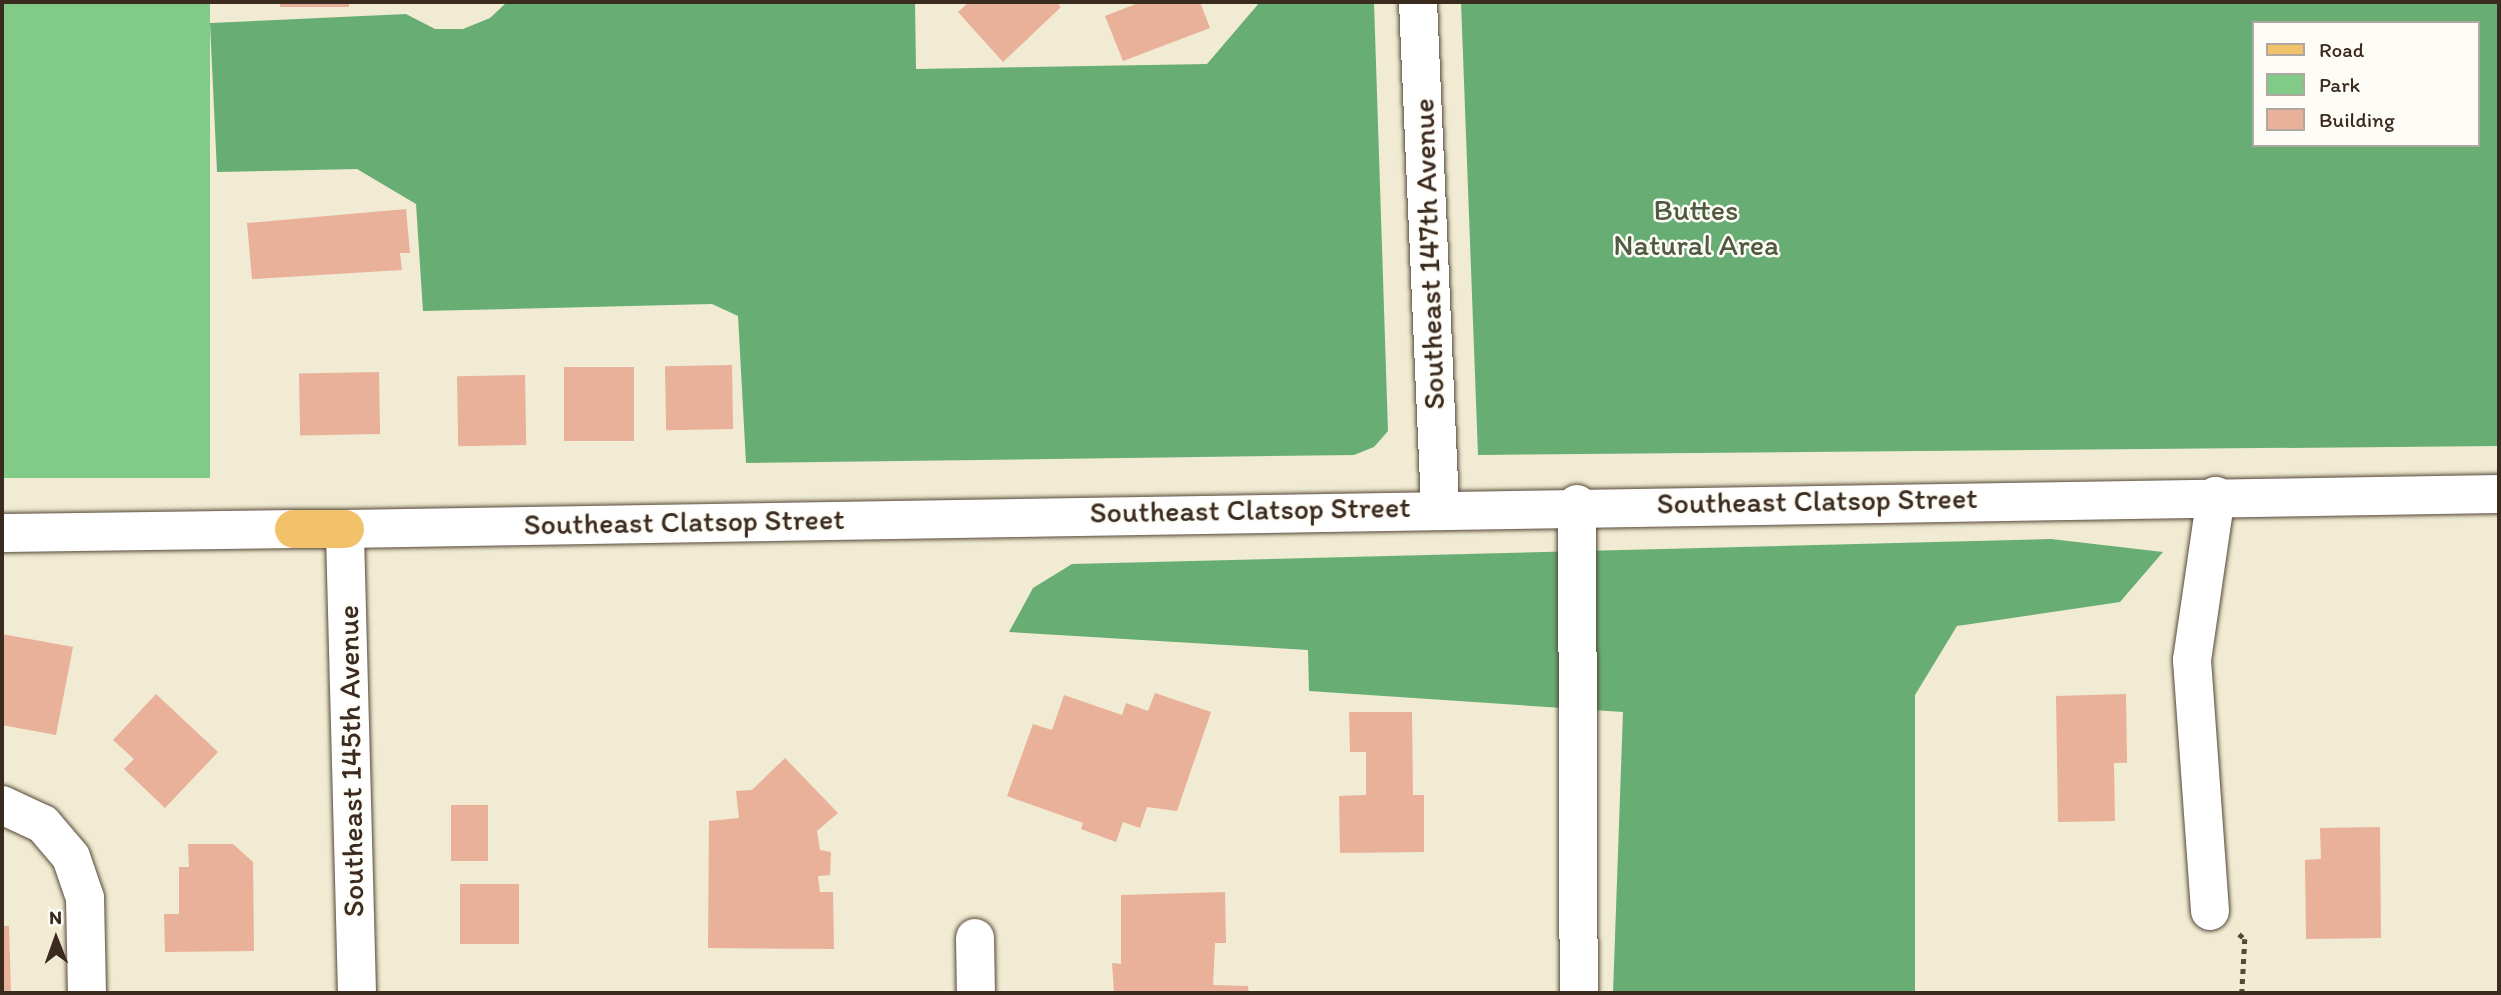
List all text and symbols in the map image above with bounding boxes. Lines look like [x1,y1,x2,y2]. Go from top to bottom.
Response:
legend [2252,21,2480,147]
text: Road [2319,37,2364,62]
text: Park [2319,72,2360,97]
street label: Southeast 147th Avenue [1406,98,1452,410]
text: Building [2319,107,2395,132]
park label: Buttes Natural Area [1613,192,1779,262]
street label: Southeast Clatsop Street [1656,480,1978,522]
street label: Southeast Clatsop Street [1089,489,1411,531]
street label: Southeast Clatsop Street [523,501,845,543]
street label: Southeast 145th Avenue [330,605,372,917]
north arrow [21,904,91,974]
text: N [49,906,62,929]

